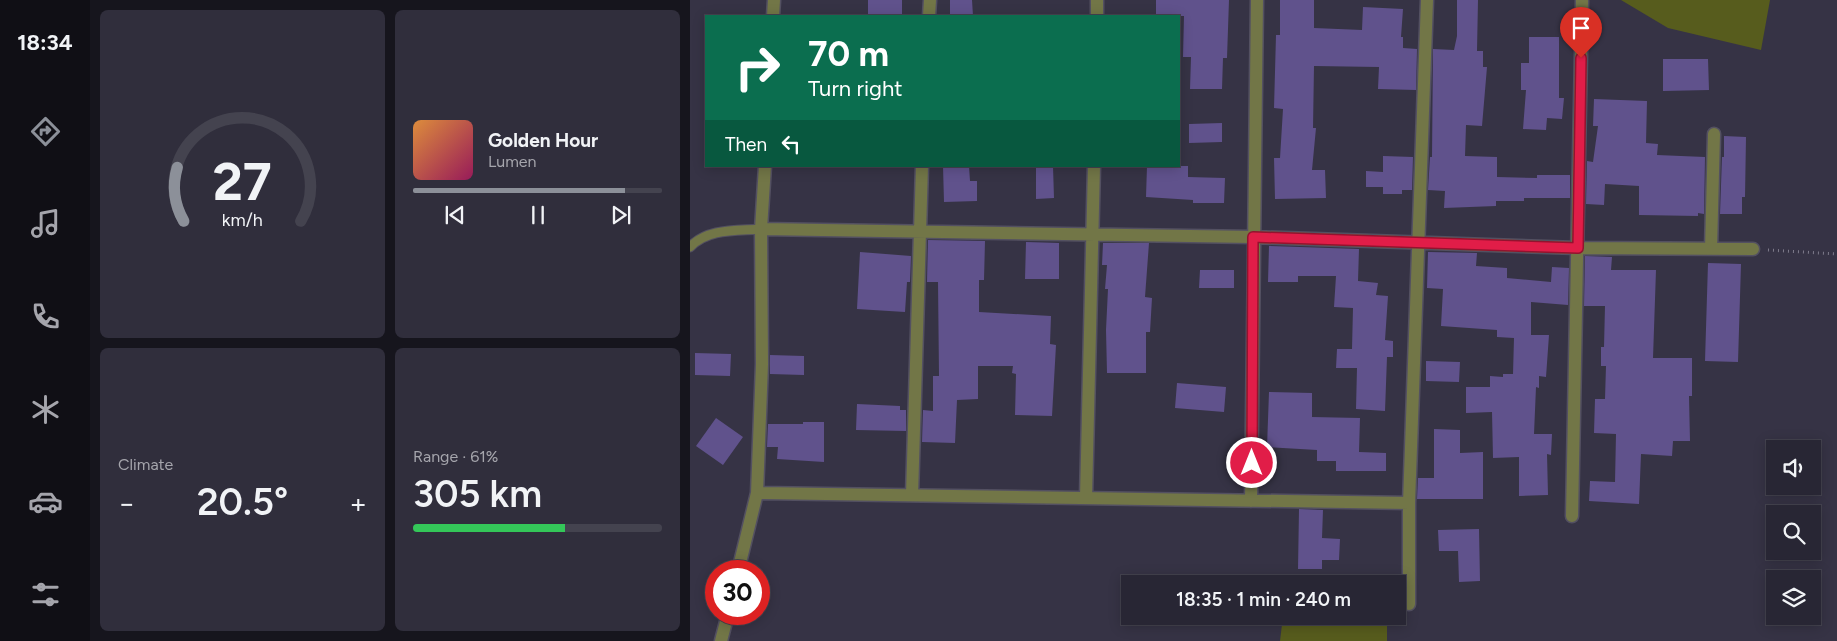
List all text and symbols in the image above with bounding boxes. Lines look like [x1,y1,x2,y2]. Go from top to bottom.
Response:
pin [1560,7,1602,58]
icon: arrive [1567,14,1595,42]
text: 18:34 [17,29,73,56]
text: 70 m [808,33,889,75]
icon: right [725,35,790,100]
text: Turn right [808,75,903,102]
icon: directions [28,114,63,149]
text: Golden Hour [488,129,598,152]
icon: left [777,130,805,158]
text: Then [725,133,767,156]
text: 27 [213,151,272,213]
text: Lumen [488,152,537,171]
icon: previous [441,201,469,229]
icon: pause [524,201,552,229]
icon: next [607,201,635,229]
icon: music [28,206,63,241]
text: km/h [222,209,263,230]
icon: phone [28,299,63,334]
icon: climate [28,392,63,427]
position arrow [1225,436,1277,488]
map controls [1766,440,1821,625]
button: sound [1766,440,1821,495]
text: Range · 61% [413,447,498,466]
text: Climate [118,455,173,474]
text: 305 km [413,471,542,517]
text: 20.5° [197,479,288,525]
icon: car [28,484,63,519]
text: − [118,486,135,520]
text: + [350,486,367,520]
button: search [1766,505,1821,560]
speed limit sign: 30 [705,560,770,625]
button: layers [1766,570,1821,625]
icon: filters [28,577,63,612]
text: 18:35 · 1 min · 240 m [1176,588,1351,611]

